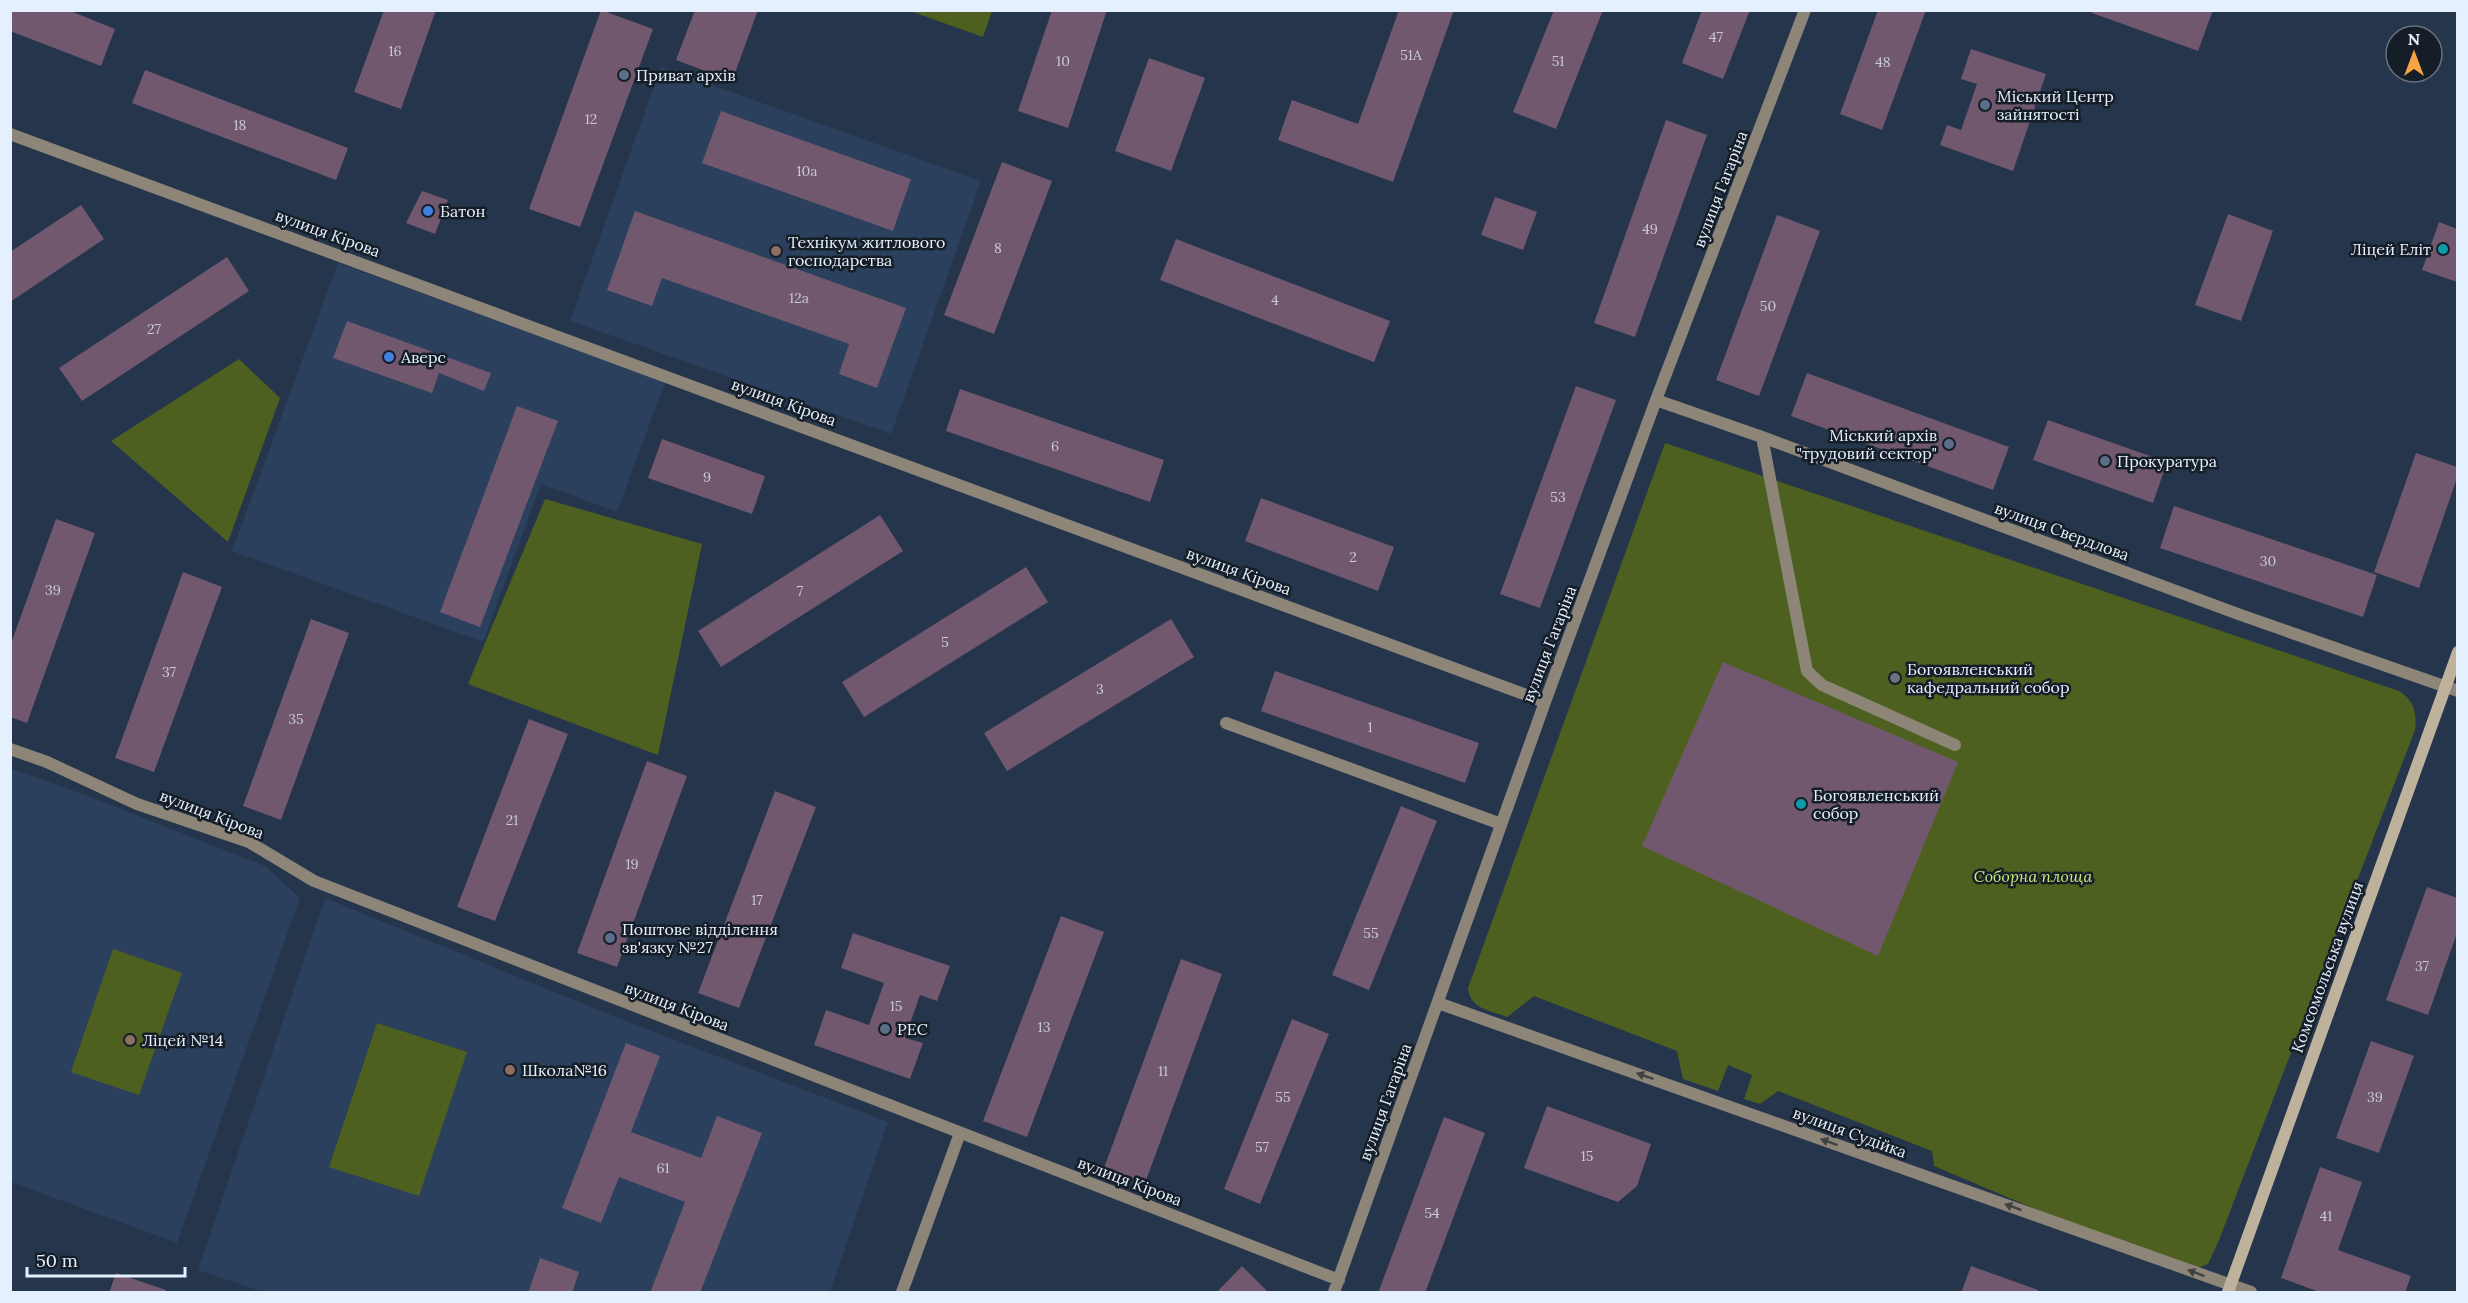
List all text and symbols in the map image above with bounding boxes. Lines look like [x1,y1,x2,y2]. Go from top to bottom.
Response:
north arrow [2384,24,2444,84]
house number: 47 [1709,28,1724,46]
text: N [2408,29,2420,49]
house number: 16 [388,42,402,60]
house number: 51А [1400,46,1422,64]
house number: 10 [1056,52,1070,70]
house number: 51 [1552,52,1564,70]
house number: 48 [1875,53,1891,71]
place label: Приват архів [636,65,736,85]
marker: Приват архів [617,68,631,82]
place label: Міський Центр зайнятості [1997,86,2114,124]
marker: Міський Центр зайнятості [1978,98,1992,112]
house number: 12 [585,110,597,128]
house number: 18 [234,116,247,134]
street label: вулиця Гагаріна [1689,128,1751,250]
house number: 10а [796,162,818,180]
place label: Батон [440,201,485,221]
marker: Батон [421,204,435,218]
street label: вулиця Кірова [273,205,383,261]
house number: 49 [1642,220,1658,238]
place label: Технікум житлового господарства [788,232,945,270]
house number: 8 [994,239,1002,257]
place label: Ліцей Еліт [2351,239,2431,259]
marker: Ліцей Еліт [2436,242,2450,256]
marker: Технікум житлового господарства [769,244,783,258]
house number: 12а [789,289,809,307]
house number: 4 [1271,291,1279,309]
house number: 50 [1760,297,1776,315]
house number: 27 [147,320,162,338]
place label: Аверс [400,347,446,367]
marker: Аверс [382,350,396,364]
street label: вулиця Кірова [729,374,839,430]
place label: Міський архів "трудовий сектор" [1796,425,1937,463]
house number: 6 [1051,437,1059,455]
marker: Міський архів "трудовий сектор" [1942,437,1956,451]
place label: Прокуратура [2117,451,2217,471]
marker: Прокуратура [2098,454,2112,468]
house number: 9 [703,468,711,486]
house number: 53 [1550,488,1566,506]
street label: вулиця Свердлова [1992,497,2132,565]
street label: вулиця Кірова [1184,543,1294,599]
house number: 2 [1349,548,1357,566]
house number: 30 [2260,552,2276,570]
house number: 39 [45,581,61,599]
house number: 7 [797,582,804,600]
street label: вулиця Гагаріна [1518,583,1580,705]
house number: 5 [941,633,949,651]
place label: Богоявленський кафедральний собор [1907,659,2069,697]
house number: 37 [162,663,177,681]
marker: Богоявленський кафедральний собор [1888,671,1902,685]
house number: 3 [1096,680,1104,698]
house number: 35 [288,710,304,728]
house number: 1 [1367,718,1373,736]
street label: вулиця Кірова [157,785,267,843]
place label: Богоявленський собор [1813,785,1939,823]
marker: Богоявленський собор [1794,797,1808,811]
house number: 21 [506,811,518,829]
house number: 19 [625,855,639,873]
park label: Соборна площа [1974,866,2092,886]
street label: Комсомольська вулиця [2287,879,2367,1055]
house number: 17 [751,891,763,909]
place label: Поштове відділення зв'язку №27 [622,919,778,957]
house number: 55 [1363,924,1379,942]
marker: Поштове відділення зв'язку №27 [603,931,617,945]
house number: 37 [2415,957,2430,975]
street label: вулиця Кірова [622,977,732,1035]
house number: 15 [890,997,902,1015]
house number: 13 [1038,1018,1051,1036]
place label: РЕС [897,1019,928,1039]
marker: РЕС [878,1022,892,1036]
place label: Ліцей №14 [142,1030,224,1050]
marker: Ліцей №14 [123,1033,137,1047]
street label: вулиця Гагаріна [1354,1041,1416,1163]
place label: Школа№16 [522,1060,607,1080]
house number: 11 [1158,1062,1168,1080]
marker: Школа№16 [503,1063,517,1077]
one-way arrow [1636,1071,1654,1081]
house number: 55 [1275,1088,1291,1106]
house number: 39 [2367,1088,2383,1106]
street label: вулиця Судійка [1790,1102,1910,1162]
one-way arrow [1820,1137,1838,1147]
house number: 57 [1255,1138,1270,1156]
house number: 15 [1581,1147,1593,1165]
street label: вулиця Кірова [1075,1152,1185,1210]
house number: 61 [656,1159,670,1177]
one-way arrow [2003,1202,2021,1212]
house number: 54 [1424,1204,1440,1222]
house number: 41 [2320,1207,2332,1225]
scale bar [27,1240,184,1278]
text: 50 m [36,1249,78,1272]
one-way arrow [2187,1267,2205,1277]

